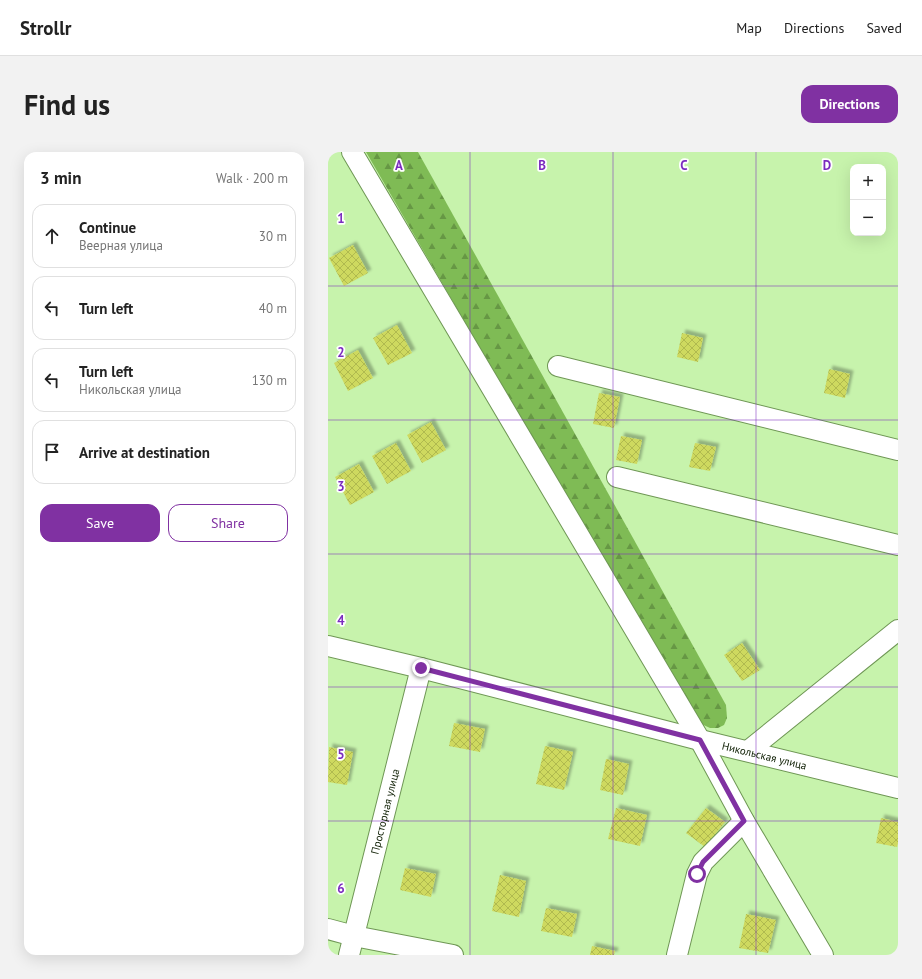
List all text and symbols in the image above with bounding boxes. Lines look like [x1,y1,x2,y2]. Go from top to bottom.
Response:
text: Strollr [20,16,71,40]
text: Map [736,19,762,37]
text: Directions [784,19,844,37]
text: Saved [866,19,902,37]
button: Directions [801,85,898,123]
text: Find us [24,86,110,123]
text: A [395,157,403,174]
text: B [538,157,546,174]
text: C [680,157,688,174]
text: D [823,157,831,174]
map controls [850,164,886,236]
button: + [850,164,886,200]
text: 3 min [40,167,81,189]
text: Walk · 200 m [216,170,288,187]
button: − [850,200,886,236]
text: 1 [337,210,345,227]
text: Continue [79,218,136,237]
icon: ahead [41,225,63,247]
text: 30 m [259,228,287,245]
text: Веерная улица [79,237,163,254]
icon: left [41,297,63,319]
text: Turn left [79,299,133,318]
text: 40 m [259,300,287,317]
text: 2 [337,344,345,361]
text: Turn left [79,362,133,381]
icon: left [41,369,63,391]
text: 130 m [252,372,287,389]
text: Никольская улица [79,381,181,398]
icon: arrive [41,441,63,463]
text: Arrive at destination [79,443,210,462]
text: 3 [337,478,345,495]
button: Save [40,504,160,542]
button: Share [168,504,288,542]
text: 4 [337,612,345,629]
route end [412,659,430,677]
street label: Никольская улица [721,739,808,773]
text: 5 [337,746,345,763]
street label: Просторная улица [368,767,402,856]
route start [688,865,706,883]
text: 6 [337,880,345,897]

